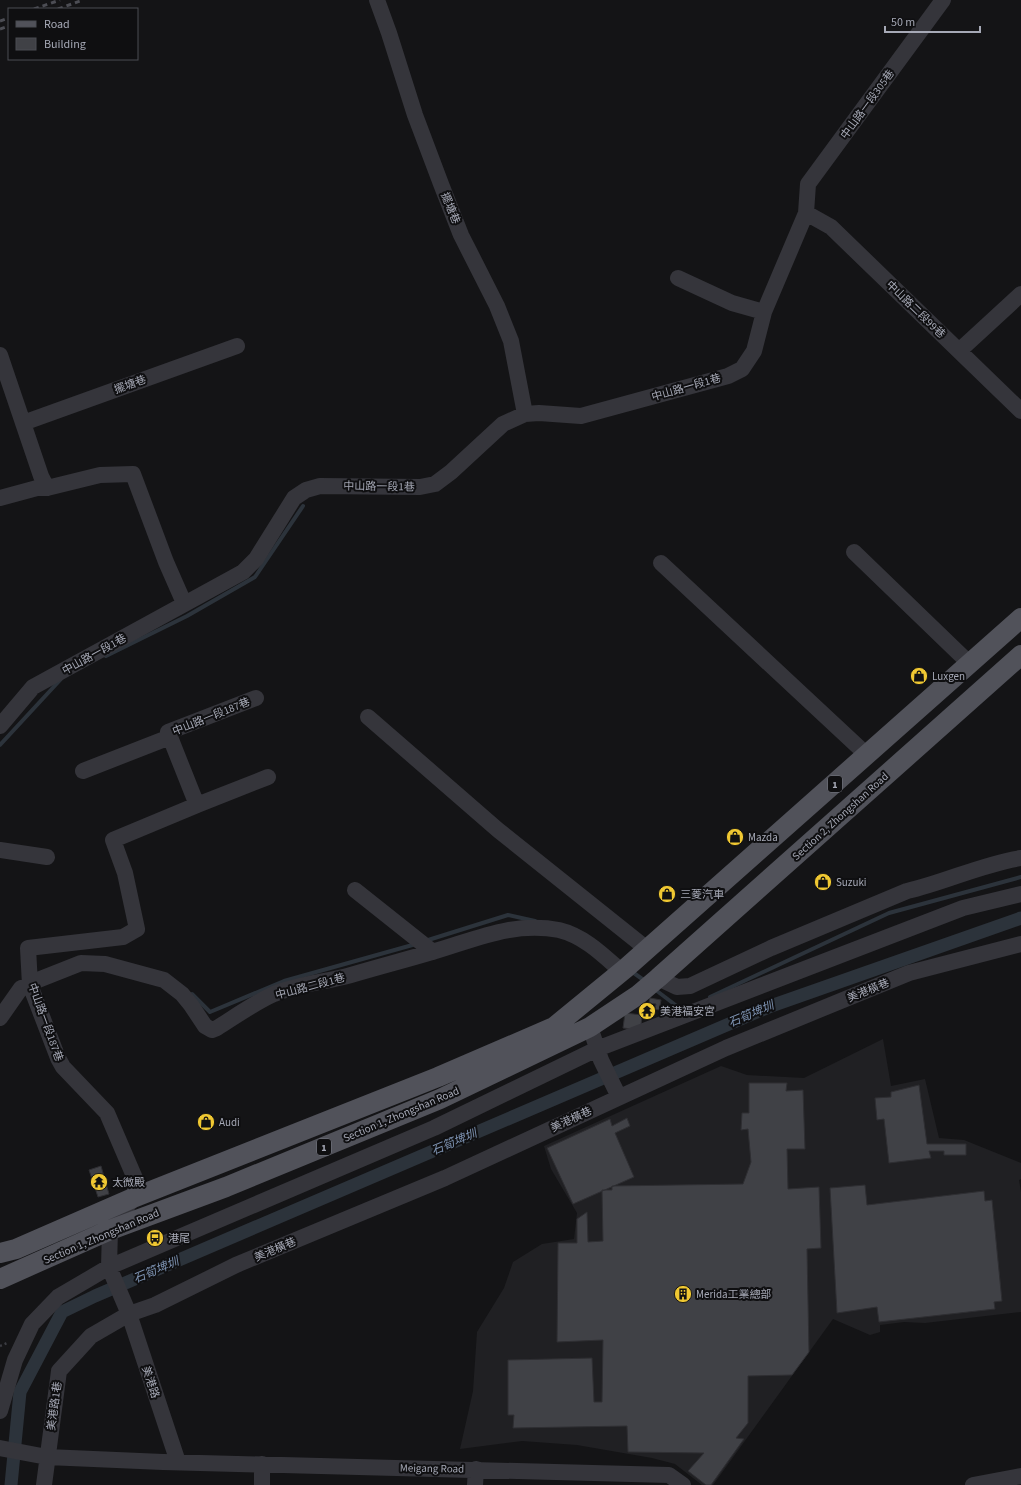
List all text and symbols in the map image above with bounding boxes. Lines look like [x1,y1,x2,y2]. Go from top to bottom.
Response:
legend [8,8,138,60]
scale bar [885,8,980,34]
text: 50 m [891,14,915,31]
text: Road [44,16,70,33]
text: Building [44,36,86,53]
street label: 中山路一段305巷 [837,67,898,142]
street label: 擺塘巷 [437,190,464,226]
street label: 中山路二段99巷 [883,277,949,341]
street label: 中山路一段1巷 [650,370,723,405]
street label: 擺塘巷 [112,372,148,397]
street label: 中山路一段1巷 [343,478,415,495]
street label: 中山路一段1巷 [59,631,129,678]
shop icon: Luxgen [909,666,929,686]
place label: Luxgen [932,669,965,684]
street label: 中山路一段187巷 [170,694,252,739]
street label: Section 2, Zhongshan Road [789,769,892,864]
road number: 1 [828,776,842,792]
shop icon: Mazda [725,827,745,847]
place label: Mazda [748,830,778,845]
shop icon: Suzuki [813,872,833,892]
place label: Suzuki [836,875,867,890]
shop icon: 三菱汽車 [657,884,677,904]
place label: 三菱汽車 [680,887,724,902]
street label: 中山路二段1巷 [274,970,347,1003]
street label: 美港橫巷 [845,975,891,1006]
street label: 中山路一段187巷 [24,981,67,1063]
water label: 石筍埤圳 [726,996,778,1032]
temple icon: 美港福安宮 [637,1001,657,1021]
place label: 美港福安宮 [660,1004,715,1019]
street label: Section 1, Zhongshan Road [341,1083,461,1146]
street label: 美港橫巷 [548,1103,594,1136]
shop icon: Audi [196,1112,216,1132]
place label: Audi [219,1115,240,1130]
water label: 石筍埤圳 [429,1124,481,1160]
road number: 1 [317,1139,331,1155]
temple icon: 太微殿 [89,1172,109,1192]
place label: 太微殿 [112,1175,145,1190]
street label: Section 1, Zhongshan Road [41,1205,161,1268]
bus stop icon: 港尾 [145,1228,165,1248]
place label: 港尾 [168,1231,190,1246]
street label: 美港橫巷 [252,1234,298,1265]
water label: 石筍埤圳 [131,1252,183,1288]
building icon: Merida工業總部 [673,1284,693,1304]
place label: Merida工業總部 [696,1287,772,1302]
street label: 美港路 [138,1364,163,1400]
street label: 美港路1巷 [44,1381,65,1432]
street label: Meigang Road [400,1460,464,1477]

